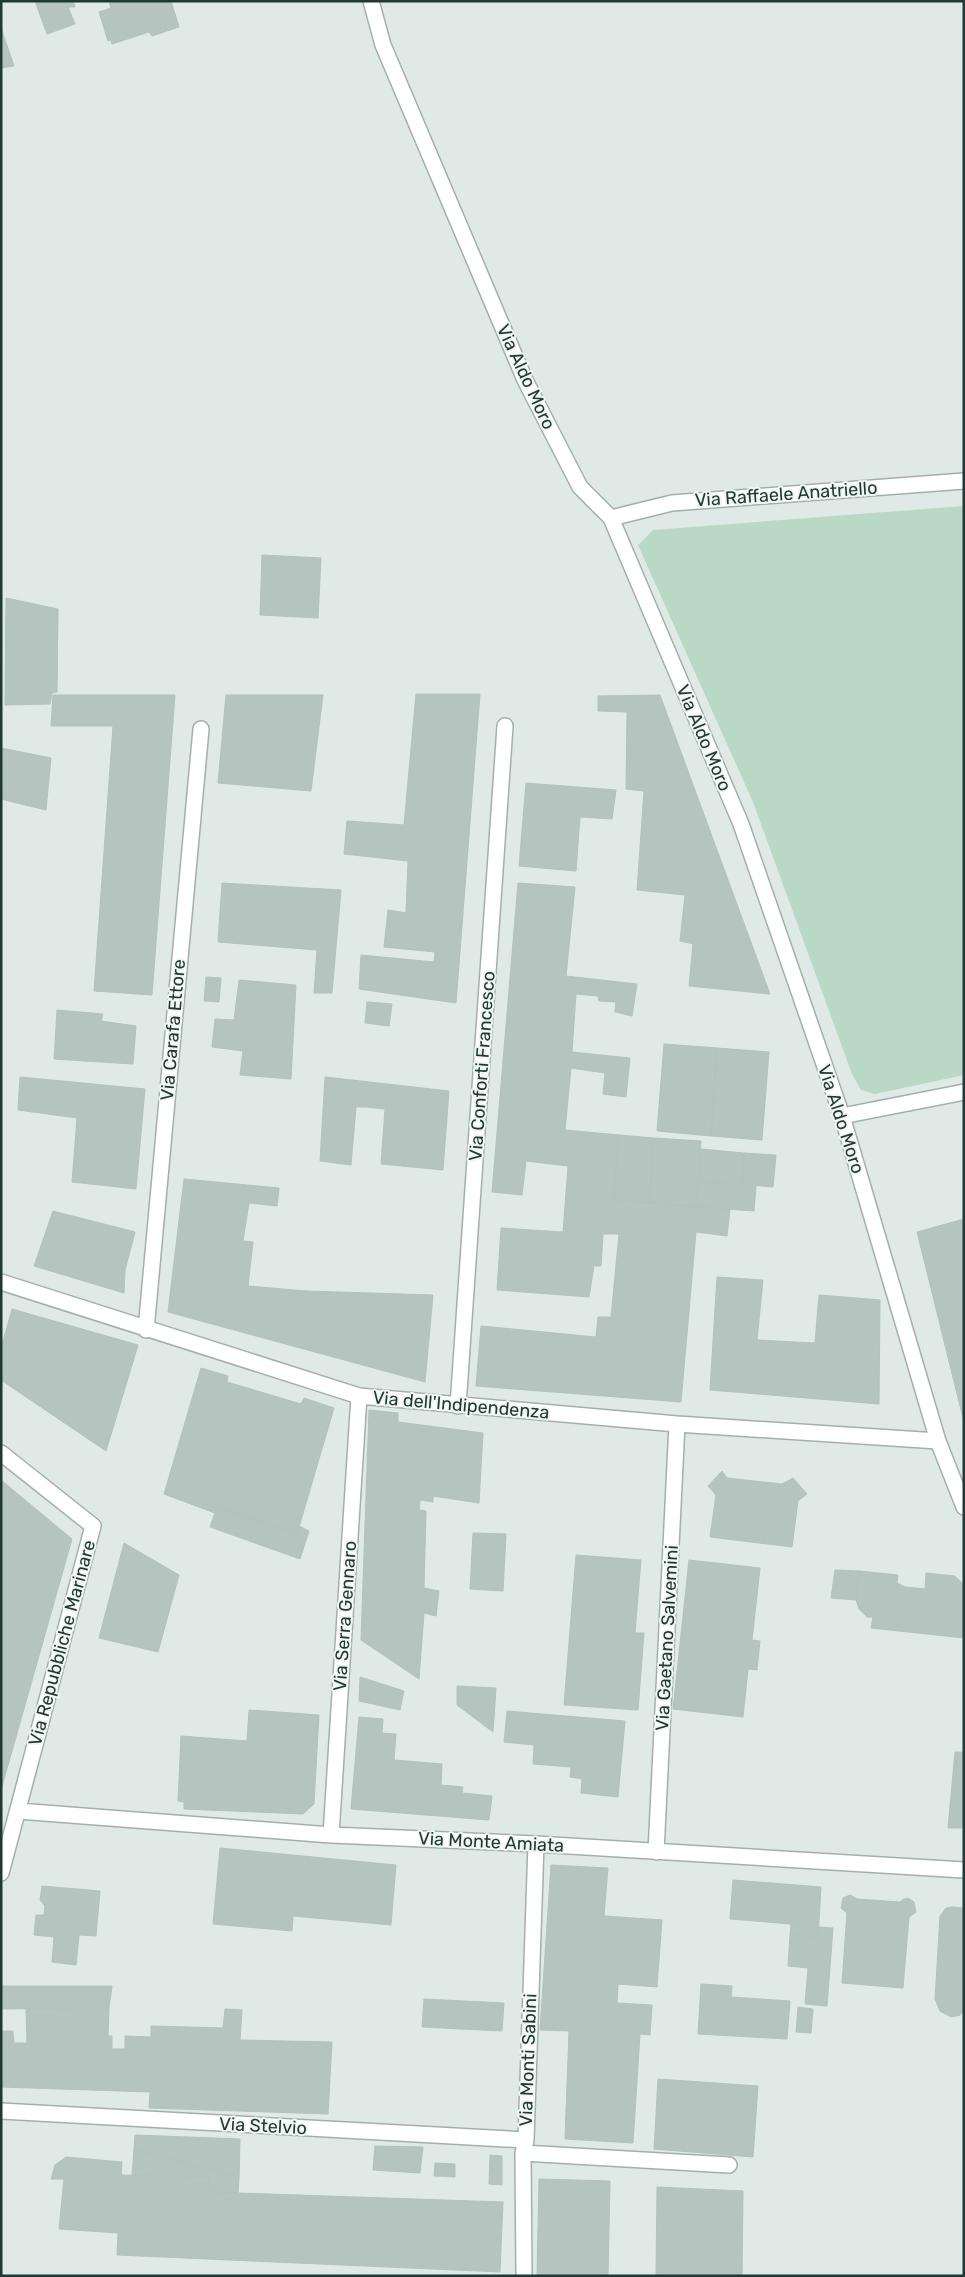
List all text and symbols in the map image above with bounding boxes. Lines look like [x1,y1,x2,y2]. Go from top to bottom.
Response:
street label: Via Aldo Moro [492,321,560,433]
street label: Via Raffaele Anatriello [694,477,878,511]
street label: Via Aldo Moro [672,681,736,795]
street label: Via Carafa Ettore [156,958,190,1102]
street label: Via Conforti Francesco [464,970,500,1162]
street label: Via Aldo Moro [813,1062,869,1176]
street label: Via dell'Indipendenza [372,1386,550,1424]
street label: Via Repubbliche Marinare [24,1538,100,1748]
street label: Via Serra Gennaro [329,1540,361,1692]
street label: Via Gaetano Salvemini [651,1544,683,1732]
street label: Via Monte Amiata [417,1827,565,1857]
street label: Via Monti Sabini [515,1993,541,2127]
street label: Via Stelvio [219,2113,307,2139]

